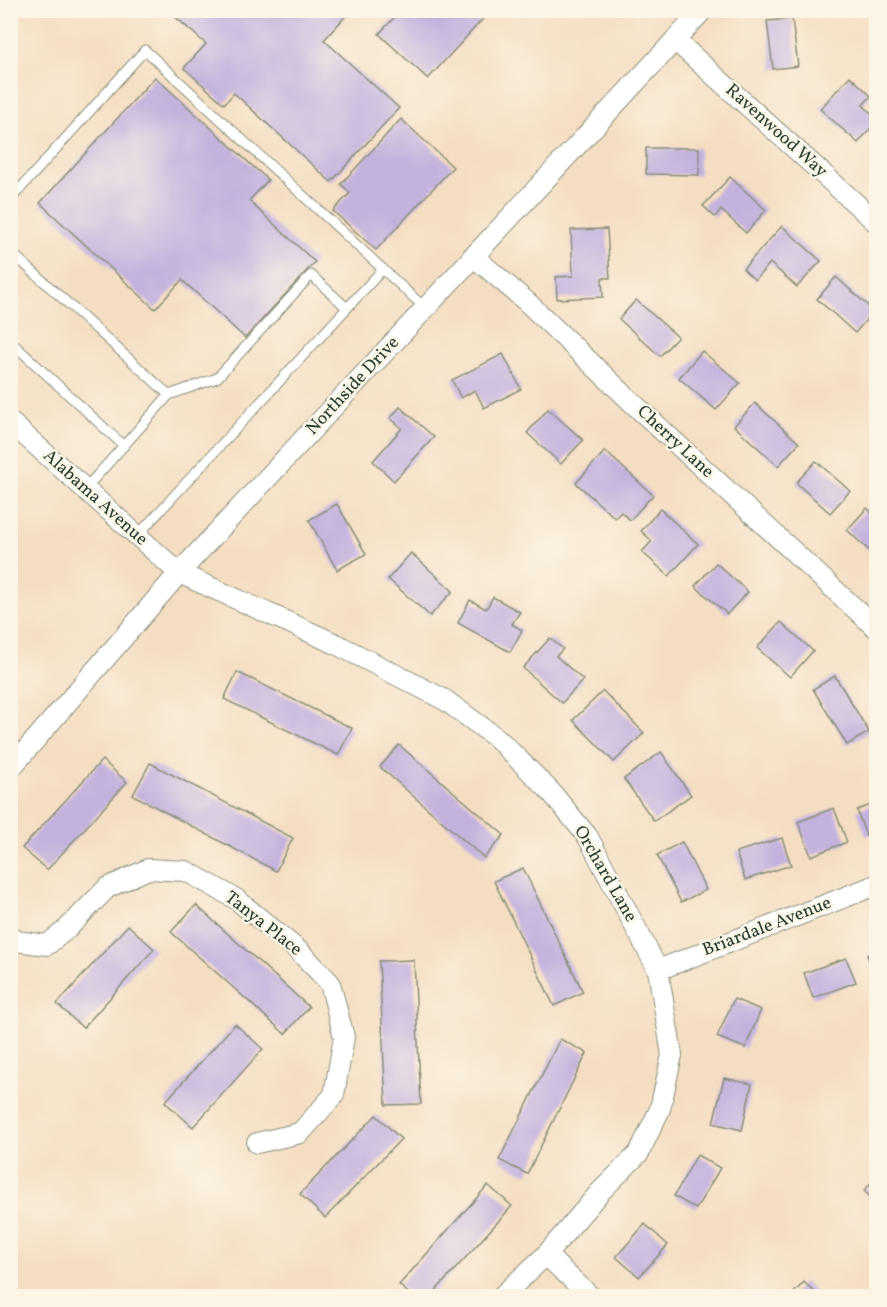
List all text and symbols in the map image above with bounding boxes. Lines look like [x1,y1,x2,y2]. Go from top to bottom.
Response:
street label: Ravenwood Way [719,78,833,184]
street label: Northside Drive [301,331,405,441]
street label: Cherry Lane [631,400,719,484]
street label: Alabama Avenue [37,444,153,552]
street label: Orchard Lane [567,821,643,927]
street label: Tanya Place [219,886,307,962]
street label: Briardale Avenue [699,891,835,963]

